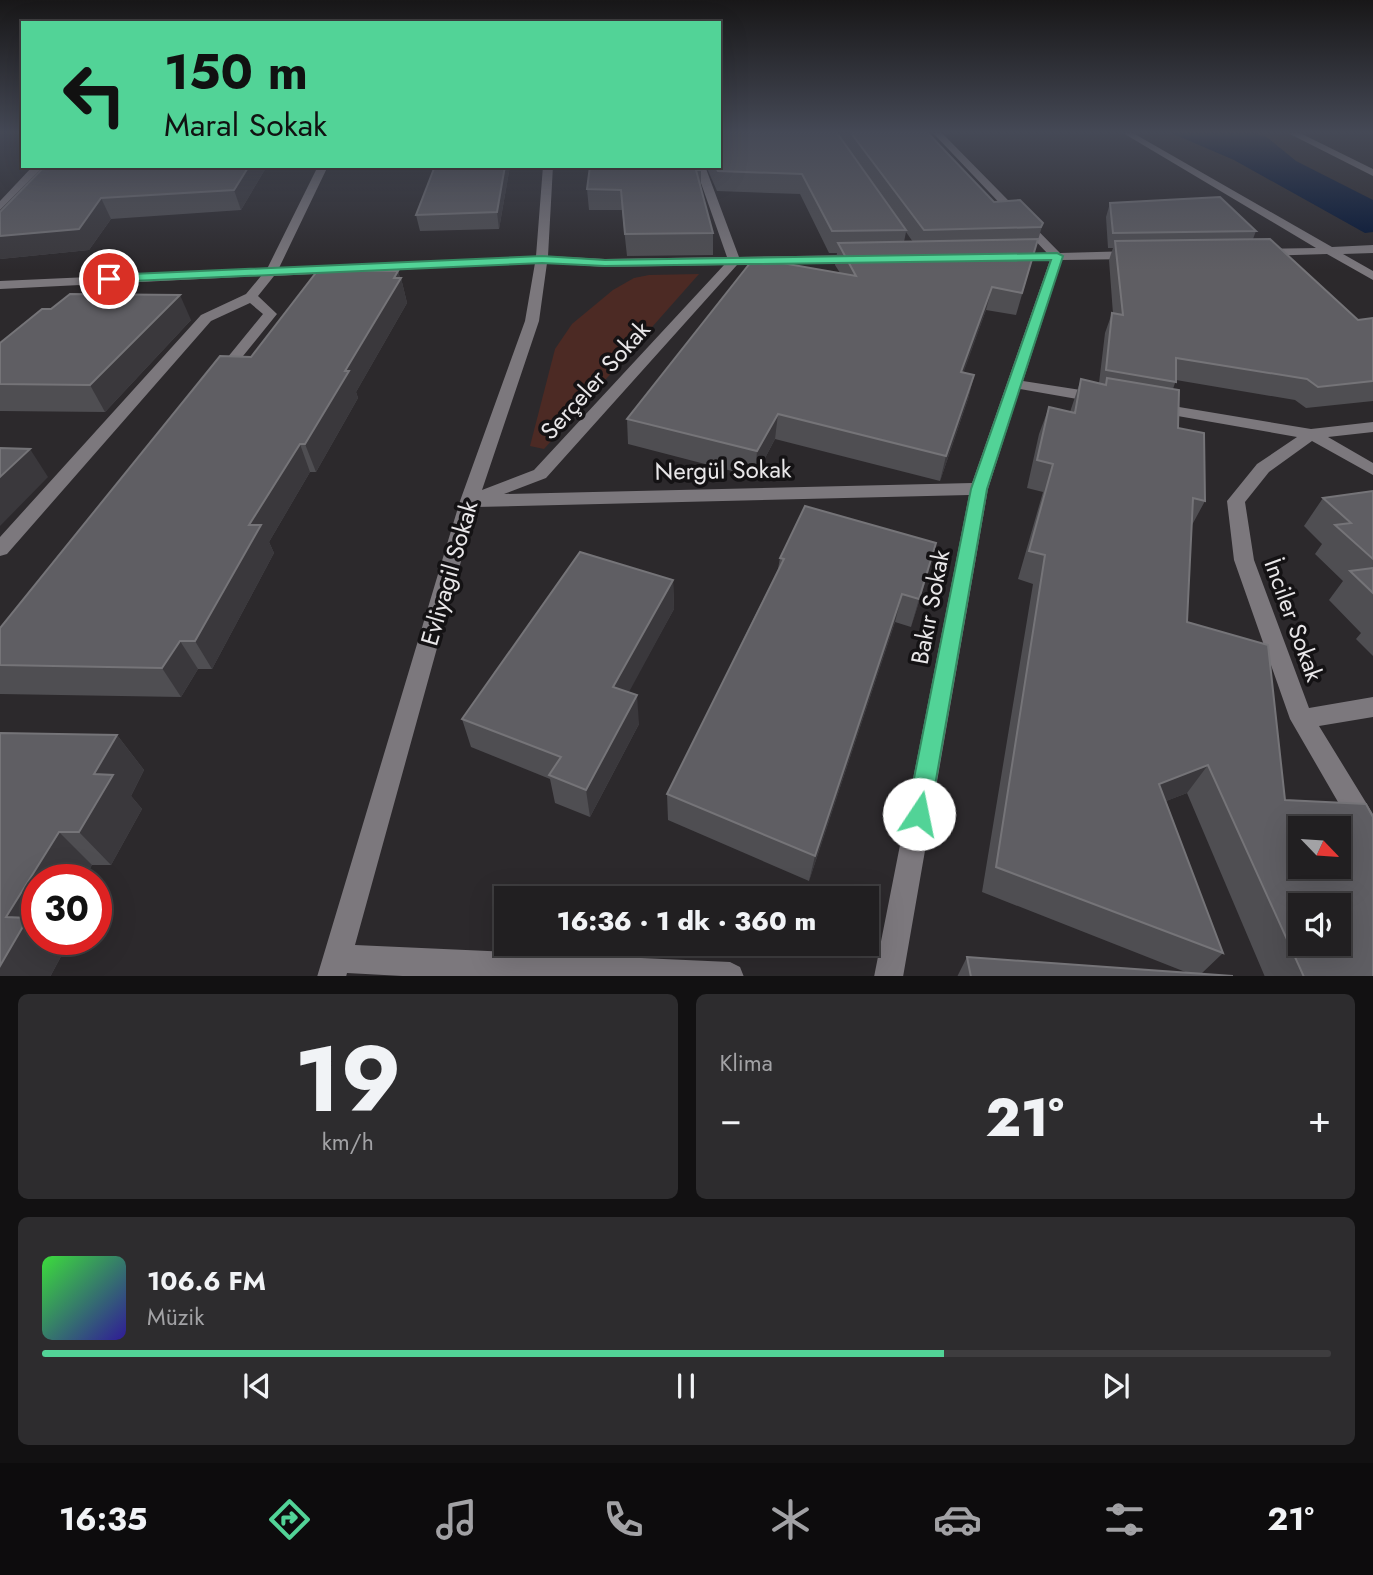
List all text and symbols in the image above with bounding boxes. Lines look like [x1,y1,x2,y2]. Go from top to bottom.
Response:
text: 150 m [164,37,308,107]
icon: left [49,49,140,140]
text: Maral Sokak [164,102,327,148]
pin [79,249,139,309]
icon: arrive [90,260,128,298]
street label: Serçeler Sokak [532,312,658,447]
street label: Nergül Sokak [654,451,792,489]
street label: Evliyagil Sokak [412,496,487,650]
street label: Bakır Sokak [902,546,958,667]
street label: İnciler Sokak [1256,554,1333,687]
position arrow [882,777,956,851]
north arrow [1288,816,1351,878]
map controls [1288,816,1351,956]
speed limit sign: 30 [21,864,112,955]
button: sound [1288,893,1351,956]
text: 16:36 · 1 dk · 360 m [557,902,816,940]
text: 19 [294,1014,401,1145]
text: Klima [720,1046,773,1080]
text: 21° [985,1080,1064,1156]
text: − [720,1091,742,1146]
text: + [1308,1091,1331,1146]
text: km/h [322,1125,374,1159]
text: 106.6 FM [147,1262,266,1300]
text: Müzik [147,1300,204,1334]
icon: previous [238,1367,276,1405]
icon: pause [667,1367,705,1405]
icon: next [1097,1367,1135,1405]
icon: directions [265,1495,314,1544]
icon: music [432,1495,481,1544]
icon: phone [599,1495,648,1544]
icon: climate [766,1495,815,1544]
icon: car [933,1495,982,1544]
icon: filters [1100,1495,1149,1544]
text: 16:35 [59,1496,147,1542]
text: 21° [1267,1496,1314,1542]

